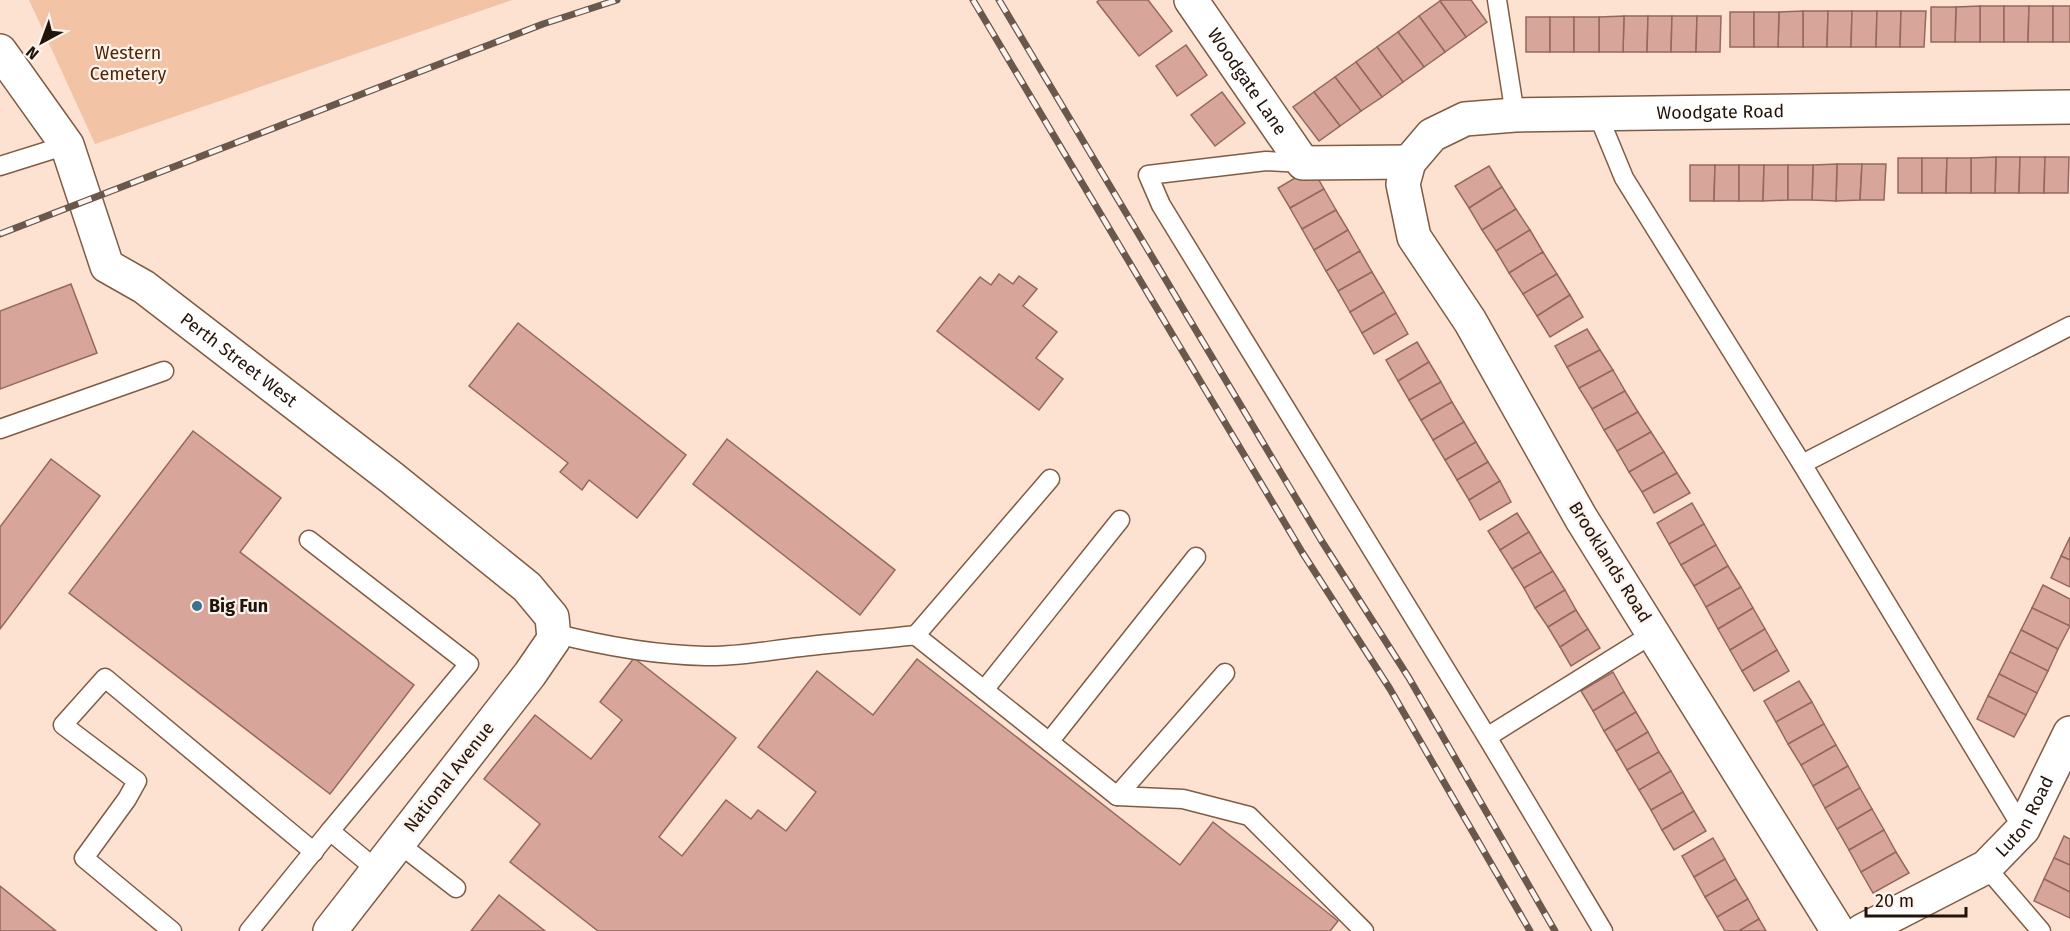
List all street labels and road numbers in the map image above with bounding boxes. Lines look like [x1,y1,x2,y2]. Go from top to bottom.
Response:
street label: Woodgate Lane [1203,24,1292,139]
street label: Woodgate Road [1656,100,1784,124]
street label: Perth Street West [176,308,302,412]
street label: Brooklands Road [1564,497,1656,627]
street label: National Avenue [399,717,499,837]
street label: Luton Road [1991,772,2058,862]

